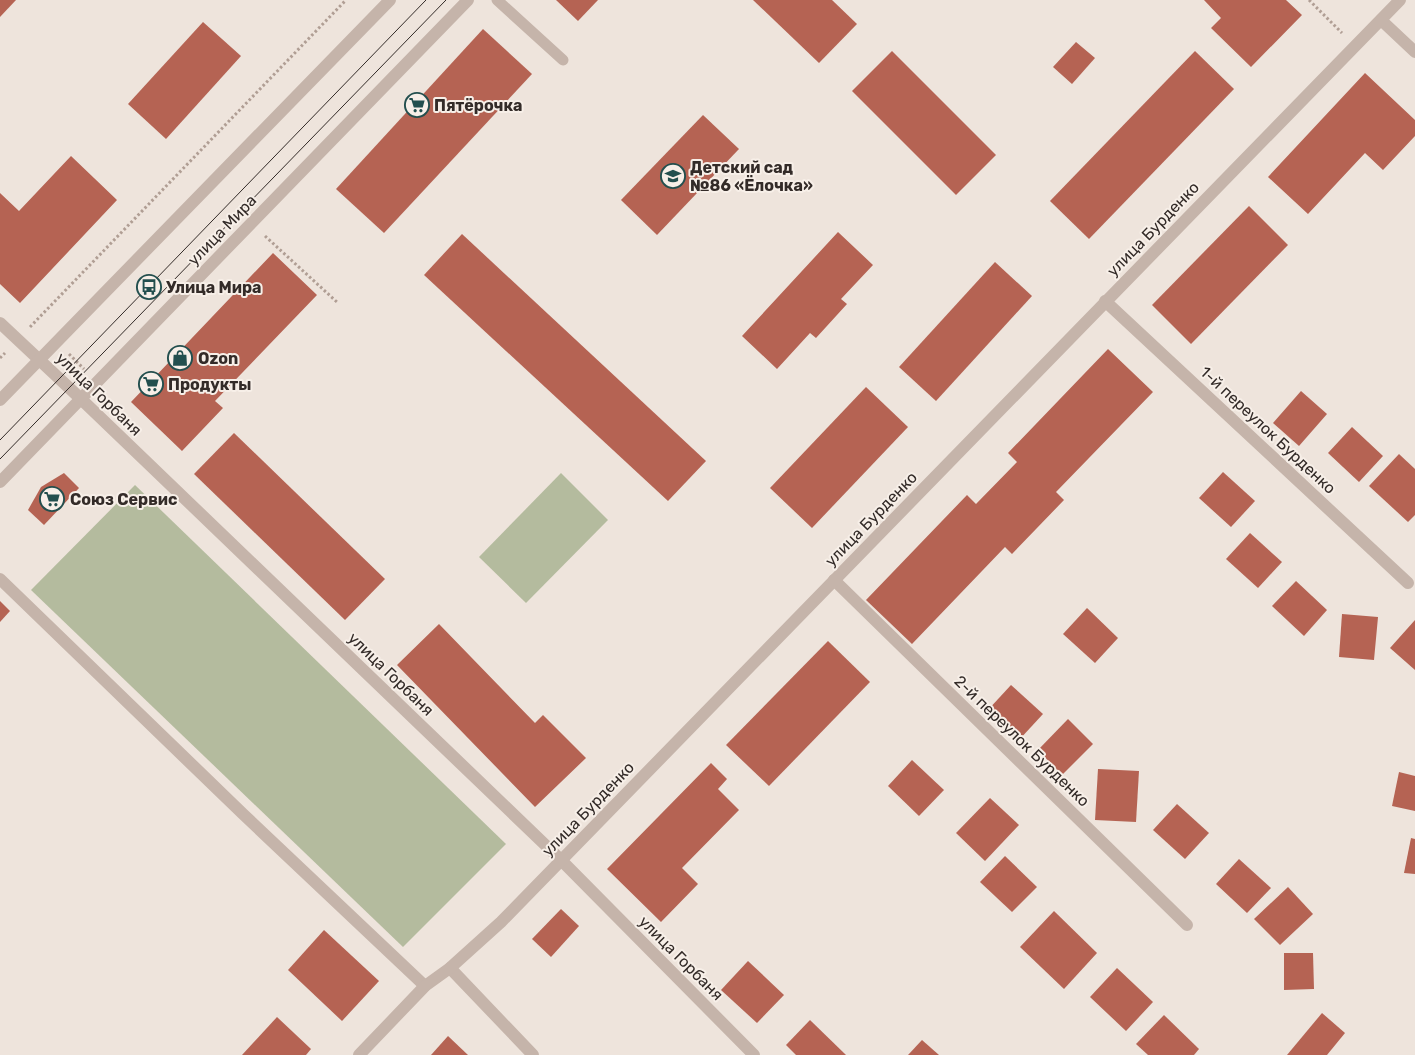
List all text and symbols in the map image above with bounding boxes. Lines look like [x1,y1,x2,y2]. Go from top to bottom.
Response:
supermarket icon: Пятёрочка [404,92,430,118]
place label: Пятёрочка [434,96,523,115]
place label: Детский сад №86 «Ёлочка» [690,158,813,195]
school or university icon: Детский сад №86 «Ёлочка» [660,163,686,189]
street label: улица Бурденко [1103,178,1203,280]
street label: улица Мира [184,191,260,269]
bus stop icon: Улица Мира [136,274,162,300]
place label: Улица Мира [166,278,262,297]
shop icon: Ozon [167,345,193,371]
street label: улица Горбаня [52,348,146,440]
place label: Ozon [198,349,238,368]
street label: 1-й переулок Бурденко [1196,362,1340,498]
supermarket icon: Продукты [138,371,164,397]
place label: Продукты [168,375,251,394]
street label: улица Бурденко [821,468,921,570]
supermarket icon: Союз Сервис [39,486,65,512]
place label: Союз Сервис [70,490,177,509]
street label: улица Горбаня [344,628,438,720]
street label: 2-й переулок Бурденко [950,671,1094,811]
street label: улица Бурденко [538,758,638,860]
street label: улица Горбаня [635,912,727,1004]

